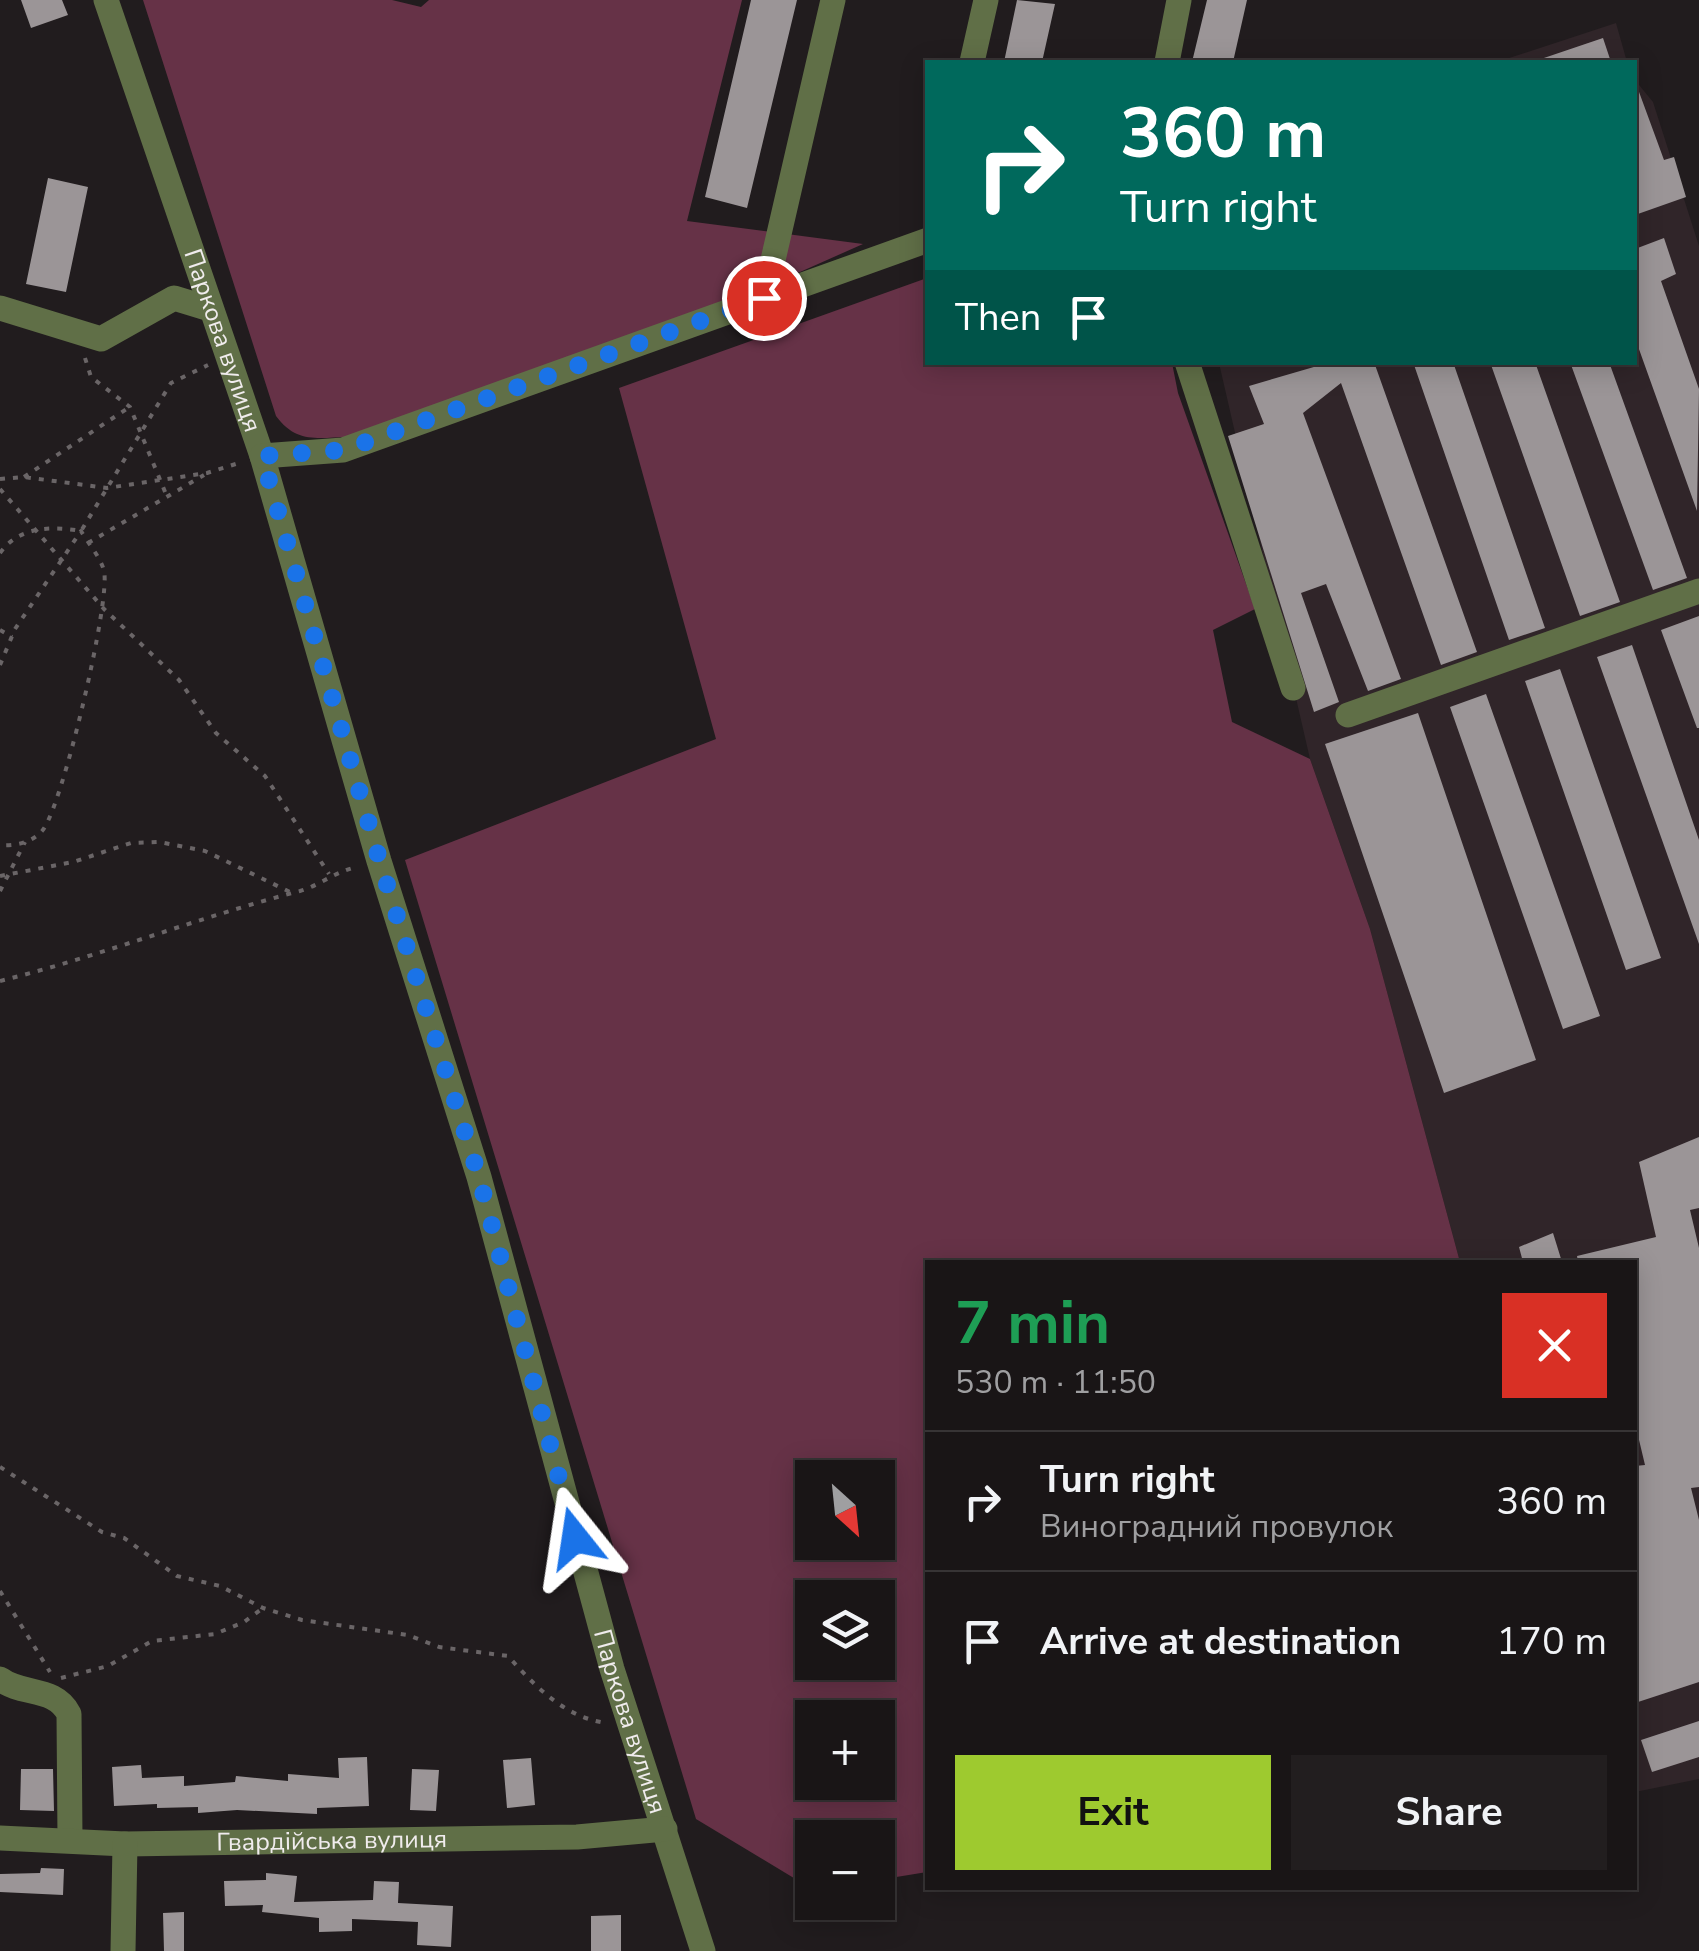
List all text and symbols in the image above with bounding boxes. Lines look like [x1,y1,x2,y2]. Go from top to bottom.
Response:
text: 360 m [1120,86,1326,182]
icon: right [955,100,1085,230]
text: Turn right [1120,177,1317,238]
street label: Паркова вулиця [175,244,270,437]
pin [722,256,807,341]
icon: arrive [737,271,792,326]
icon: arrive [1061,290,1116,345]
text: Then [955,292,1041,343]
text: 7 min [955,1282,1110,1364]
button: close [1502,1293,1607,1398]
text: 530 m · 11:50 [955,1361,1156,1404]
text: Turn right [1040,1454,1215,1505]
north arrow [795,1460,895,1560]
map controls [795,1460,895,1920]
icon: right [955,1474,1010,1529]
text: 360 m [1496,1476,1607,1527]
position arrow [523,1486,627,1590]
text: Виноградний провулок [1040,1505,1393,1548]
button: layers [795,1580,895,1680]
icon: arrive [955,1614,1010,1669]
text: Arrive at destination [1040,1616,1401,1667]
text: 170 m [1496,1616,1607,1667]
street label: Паркова вулиця [585,1626,675,1818]
button: + [795,1700,895,1800]
button: Exit [955,1755,1271,1870]
button: Share [1291,1755,1607,1870]
button: − [795,1820,895,1920]
street label: Гвардійська вулиця [216,1822,448,1860]

